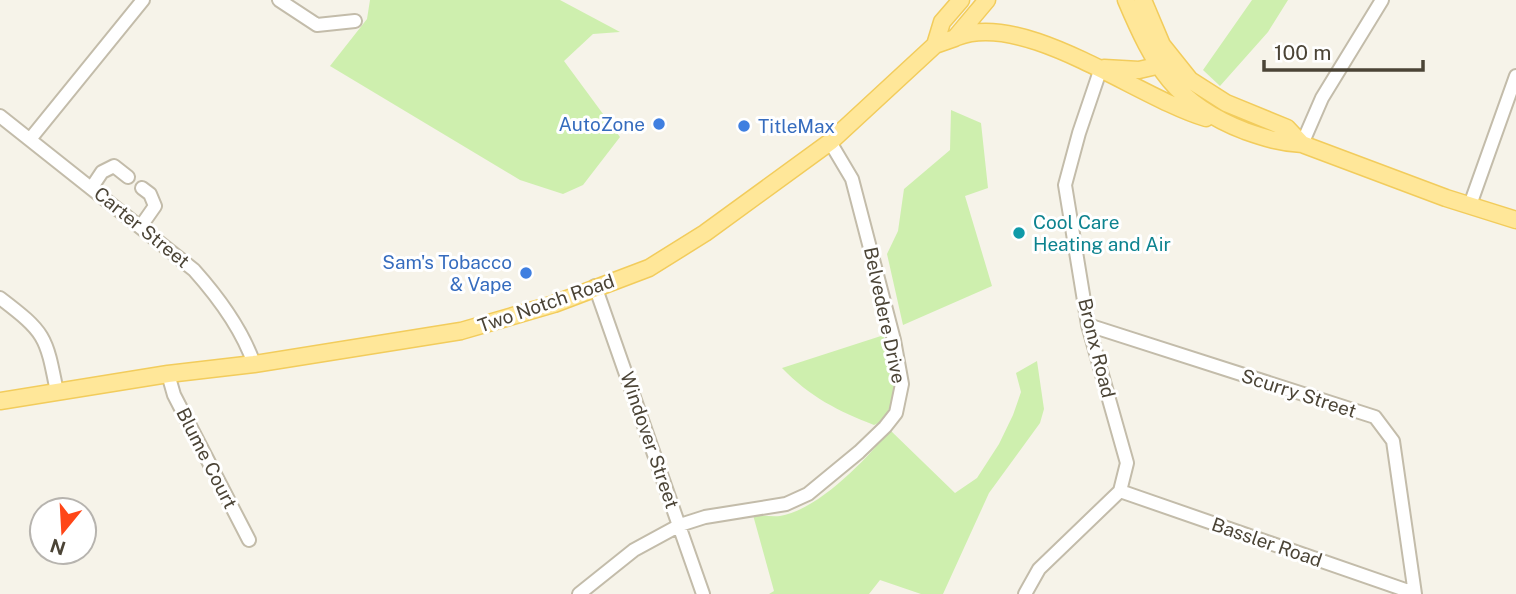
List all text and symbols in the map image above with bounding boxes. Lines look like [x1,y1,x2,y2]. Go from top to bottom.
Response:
scale bar [1264,28,1423,72]
text: 100 m [1274,40,1331,65]
place label: AutoZone [558,113,645,135]
place label: TitleMax [758,115,835,137]
marker: AutoZone [651,116,667,132]
marker: TitleMax [736,118,752,134]
street label: Carter Street [90,182,194,272]
place label: Cool Care Heating and Air [1033,211,1171,255]
marker: Cool Care Heating and Air [1011,225,1027,241]
street label: Belvedere Drive [860,245,910,385]
place label: Sam's Tobacco & Vape [382,251,512,295]
marker: Sam's Tobacco & Vape [518,265,534,281]
street label: Two Notch Road [475,269,617,337]
street label: Bronx Road [1074,296,1120,400]
street label: Scurry Street [1239,364,1359,422]
street label: Windover Street [616,369,684,511]
street label: Blume Court [172,404,242,512]
north arrow [28,496,98,566]
street label: Bassler Road [1209,513,1325,571]
text: N [47,534,68,560]

